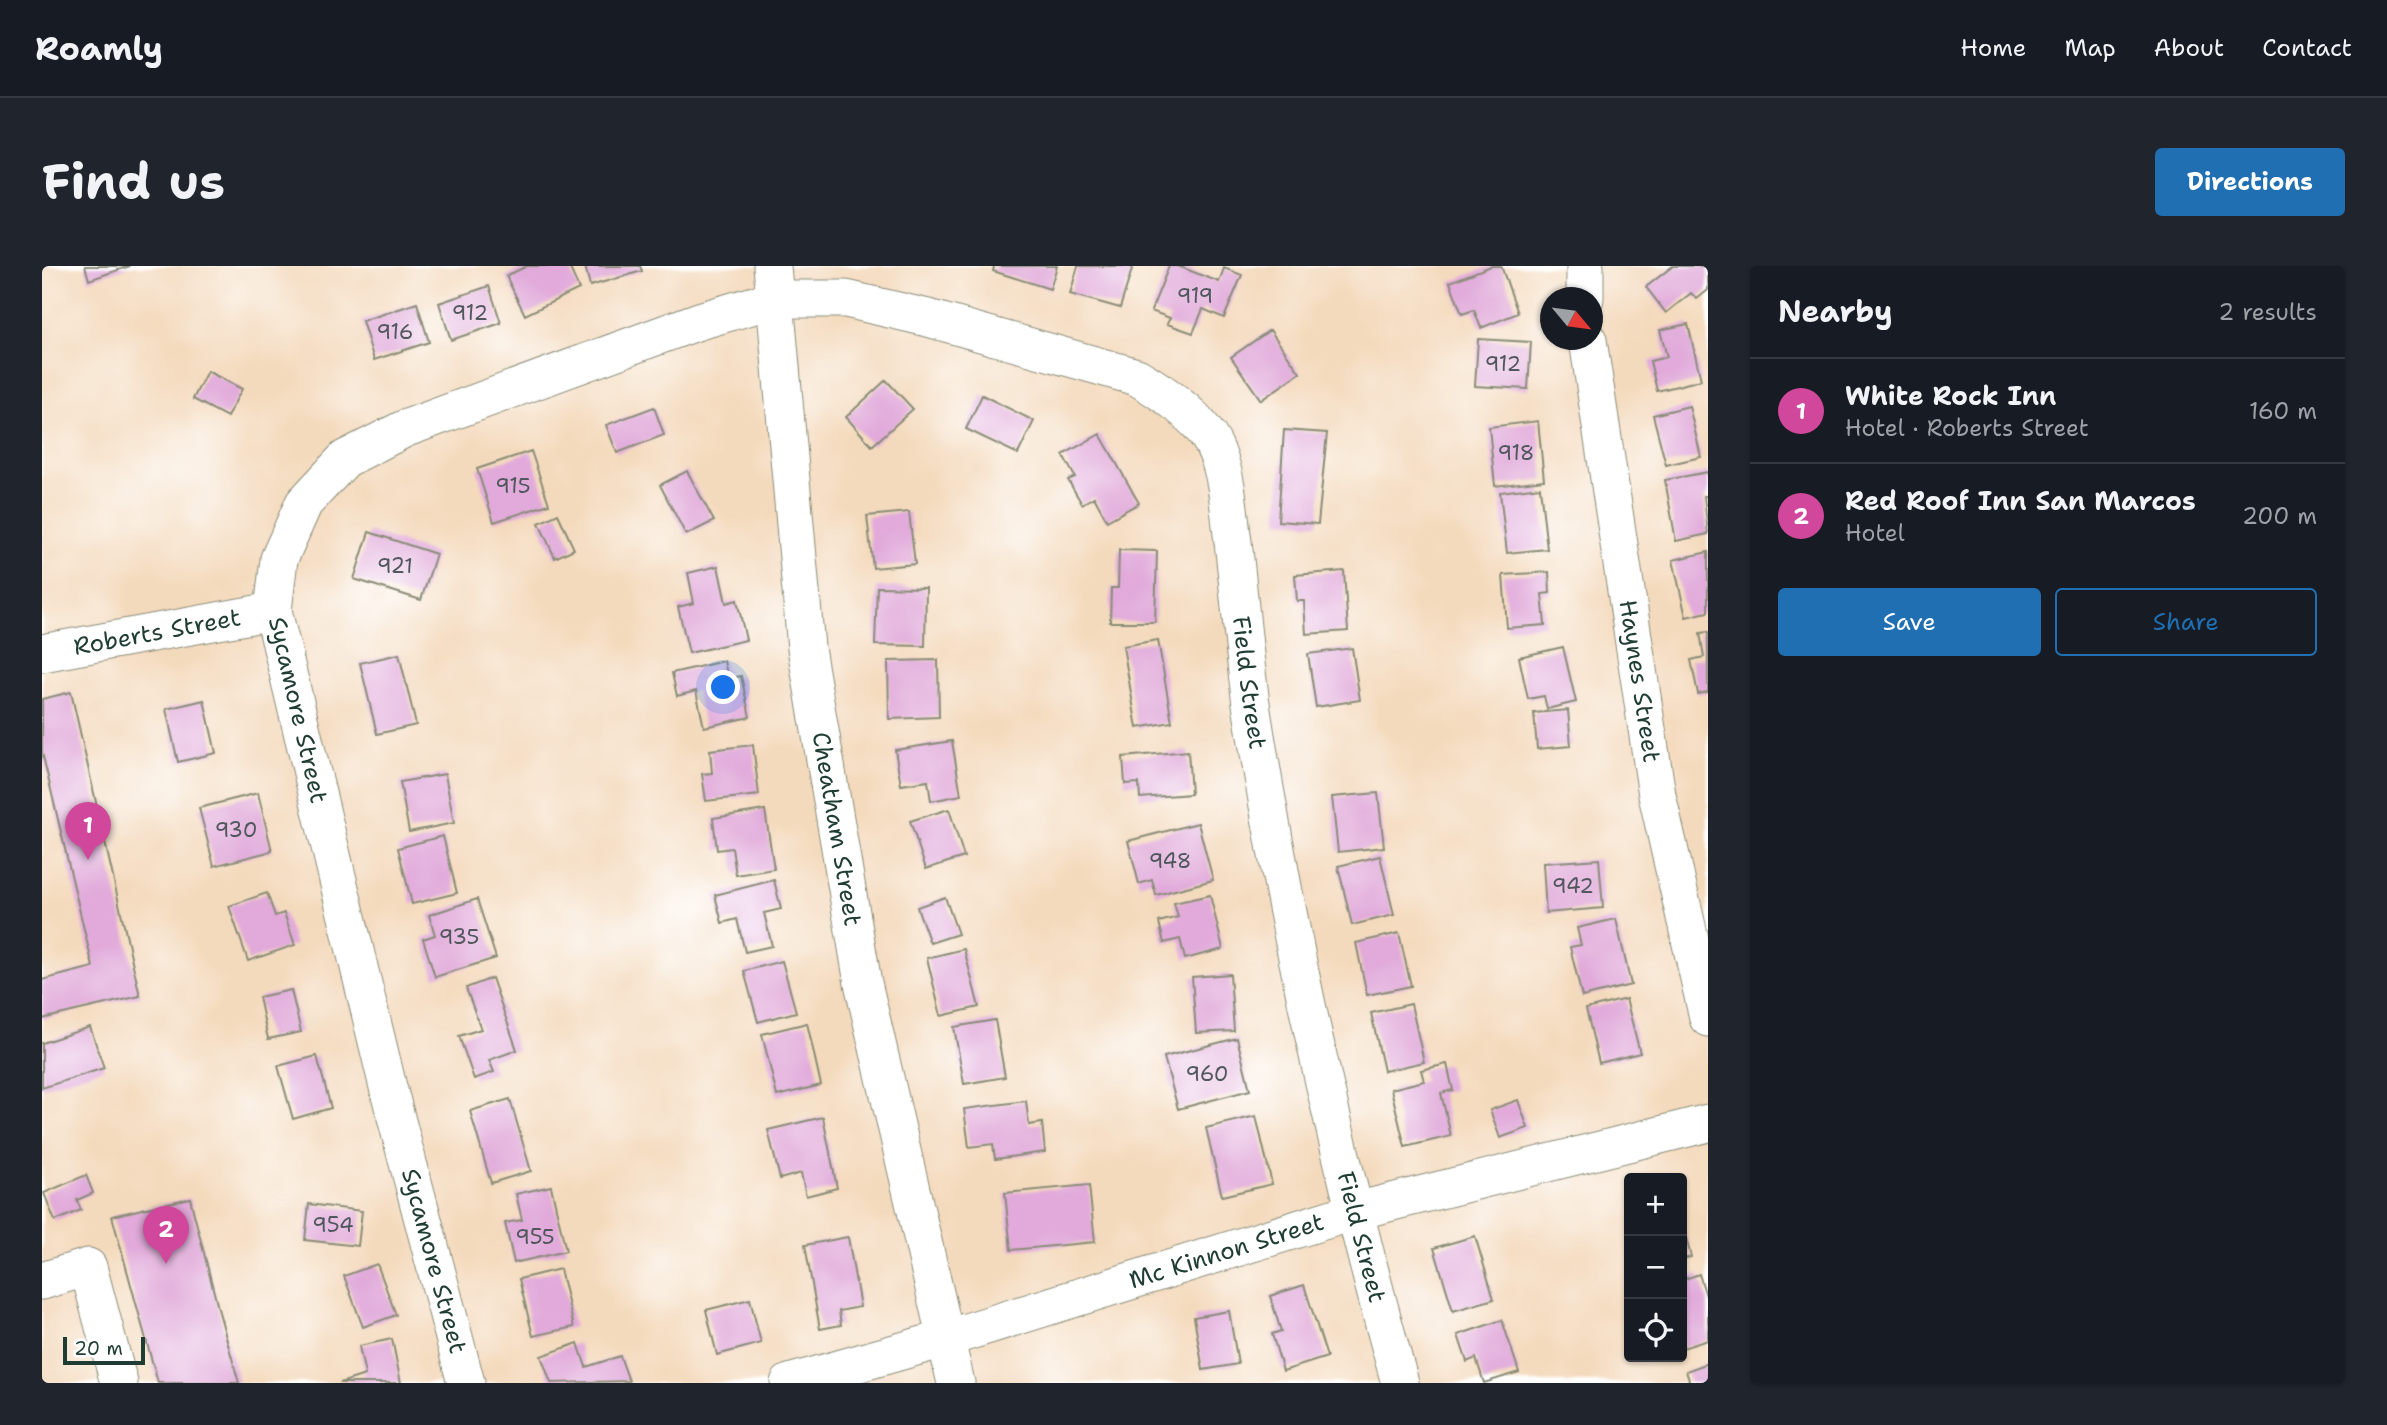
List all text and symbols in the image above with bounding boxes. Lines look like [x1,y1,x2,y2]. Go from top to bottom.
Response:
text: Roamly [35,26,163,71]
text: Home [1960,32,2026,64]
text: Map [2064,32,2116,64]
text: About [2154,32,2224,64]
text: Contact [2262,32,2352,64]
button: Directions [2155,148,2345,216]
text: Find us [42,149,225,215]
house number: 919 [1177,282,1213,310]
north arrow [1540,287,1603,350]
text: Nearby [1778,291,1893,332]
text: 2 results [2218,297,2317,327]
house number: 912 [452,299,488,327]
house number: 916 [377,318,413,346]
house number: 912 [1485,350,1521,378]
text: White Rock Inn [1845,378,2056,413]
text: 1 [1796,396,1806,426]
text: 160 m [2249,396,2317,426]
text: Hotel · Roberts Street [1845,413,2089,443]
house number: 918 [1497,439,1535,467]
house number: 915 [495,472,531,500]
text: Red Roof Inn San Marcos [1845,483,2196,518]
text: 2 [1793,501,1809,531]
text: 200 m [2242,501,2317,531]
text: Hotel [1845,518,1905,548]
house number: 921 [377,552,413,580]
button: Save [1778,588,2041,656]
button: Share [2055,588,2317,656]
street label: Haynes Street [1612,598,1668,765]
street label: Roberts Street [71,601,243,663]
street label: Sycamore Street [261,614,335,806]
street label: Field Street [1225,615,1274,752]
your location [706,670,740,704]
street label: Cheatham Street [805,729,869,928]
pin: 1 [65,802,111,860]
house number: 930 [215,816,257,844]
house number: 948 [1149,847,1191,875]
house number: 942 [1552,872,1594,900]
house number: 935 [439,923,479,951]
house number: 960 [1185,1060,1229,1088]
street label: Sycamore Street [394,1165,474,1357]
street label: Field Street [1329,1168,1393,1306]
map controls [1624,1173,1687,1362]
button: + [1624,1173,1687,1236]
pin: 2 [143,1206,189,1264]
street label: Mc Kinnon Street [1125,1206,1328,1296]
house number: 954 [312,1211,354,1239]
house number: 955 [515,1223,555,1251]
button: − [1624,1236,1687,1299]
button: locate [1624,1299,1687,1362]
scale bar [63,1334,145,1366]
text: 20 m [74,1336,123,1361]

